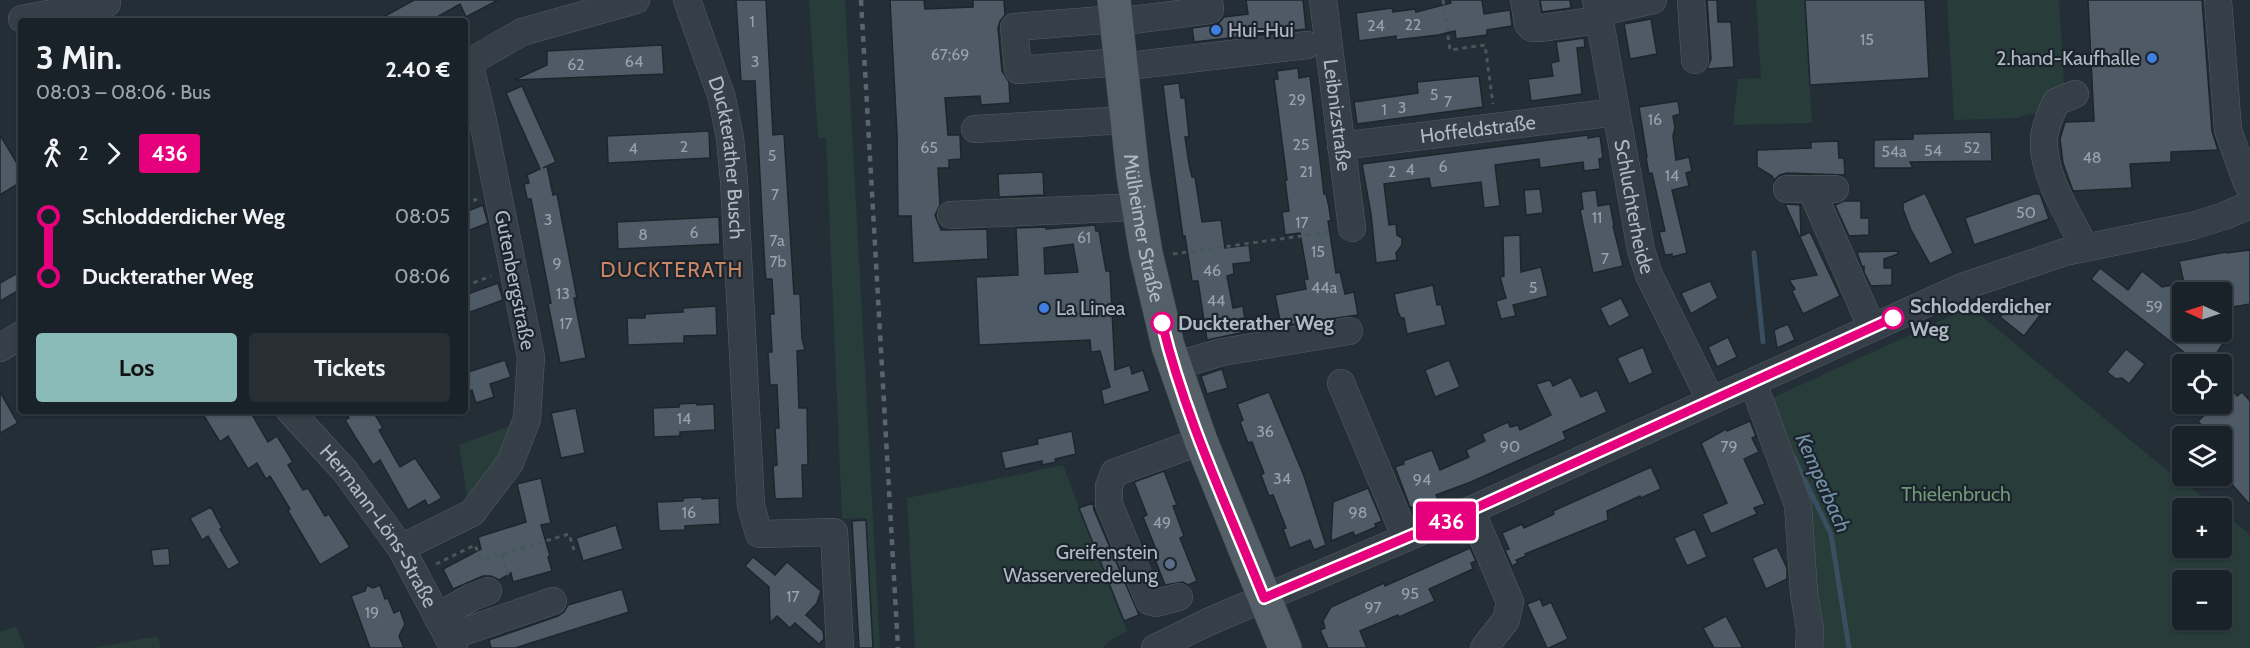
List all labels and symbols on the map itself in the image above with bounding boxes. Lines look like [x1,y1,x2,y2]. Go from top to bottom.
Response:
house number: 1 [749,12,755,31]
house number: 22 [1405,15,1421,34]
house number: 24 [1367,16,1385,35]
place label: Hui-Hui [1228,18,1294,42]
marker: Hui-Hui [1209,23,1223,37]
house number: 15 [1860,30,1874,49]
house number: 67;69 [931,45,969,64]
place label: 2.hand-Kaufhalle [1996,46,2140,70]
marker: 2.hand-Kaufhalle [2145,51,2159,65]
house number: 64 [625,52,643,71]
house number: 3 [751,52,759,71]
house number: 62 [567,55,585,74]
street label: Leibnizstraße [1319,58,1357,173]
street label: Duckterather Busch [703,73,749,240]
house number: 5 [1430,85,1438,104]
house number: 29 [1288,90,1306,109]
house number: 7 [1444,92,1452,111]
house number: 3 [1398,98,1406,117]
house number: 1 [1381,100,1387,119]
street label: Hoffeldstraße [1419,110,1537,148]
house number: 16 [1648,110,1662,129]
house number: 25 [1292,135,1310,154]
house number: 2 [680,137,688,156]
street label: Schluchterheide [1609,137,1660,277]
house number: 65 [920,138,938,157]
house number: 52 [1963,138,1981,157]
house number: 4 [628,139,638,158]
house number: 54 [1924,141,1942,160]
house number: 54a [1881,142,1907,161]
house number: 5 [768,146,776,165]
house number: 48 [2083,148,2101,167]
street label: Mülheimer Straße [1119,152,1169,305]
house number: 6 [1438,157,1448,176]
house number: 4 [1405,160,1415,179]
house number: 21 [1299,162,1313,181]
house number: 2 [1388,162,1396,181]
house number: 14 [1665,166,1679,185]
house number: 7 [771,185,779,204]
house number: 50 [2016,203,2036,222]
street label: Gutenbergstraße [490,208,540,352]
house number: 11 [1592,208,1602,227]
house number: 3 [544,210,552,229]
house number: 17 [1295,213,1309,232]
house number: 6 [689,223,699,242]
house number: 8 [638,225,648,244]
house number: 61 [1077,228,1091,247]
house number: 7a [769,231,785,250]
house number: 15 [1311,242,1325,261]
house number: 7 [1601,249,1609,268]
house number: 7b [770,252,787,271]
house number: 9 [552,254,562,273]
district label: DUCKTERATH [600,257,744,282]
house number: 46 [1203,261,1221,280]
house number: 44a [1311,278,1337,297]
house number: 5 [1529,278,1537,297]
north arrow [2172,282,2232,342]
house number: 13 [556,284,570,303]
house number: 44 [1207,291,1225,310]
place label: Schlodderdicher Weg [1910,294,2051,341]
place label: La Linea [1056,296,1126,320]
house number: 59 [2145,297,2163,316]
marker: La Linea [1037,301,1051,315]
marker: Schlodderdicher Weg [1882,307,1904,329]
place label: Duckterather Weg [1178,311,1334,335]
marker: Duckterather Weg [1151,312,1173,334]
house number: 17 [559,314,573,333]
house number: 14 [677,409,691,428]
house number: 36 [1256,422,1274,441]
water label: Kemperbach [1791,429,1856,536]
house number: 90 [1500,437,1520,456]
house number: 79 [1720,437,1738,456]
street label: Hermann-Löns-Straße [315,440,442,612]
house number: 34 [1273,469,1291,488]
house number: 94 [1413,470,1431,489]
park label: Thielenbruch [1901,482,2011,506]
line badge: 436 [1412,502,1480,540]
house number: 16 [682,503,696,522]
house number: 98 [1349,503,1367,522]
house number: 49 [1153,513,1171,532]
place label: Greifenstein Wasserveredelung [1003,540,1159,587]
marker: Greifenstein Wasserveredelung [1163,557,1177,571]
house number: 95 [1401,584,1419,603]
house number: 17 [786,587,800,606]
house number: 97 [1364,598,1382,617]
house number: 19 [365,603,379,622]

